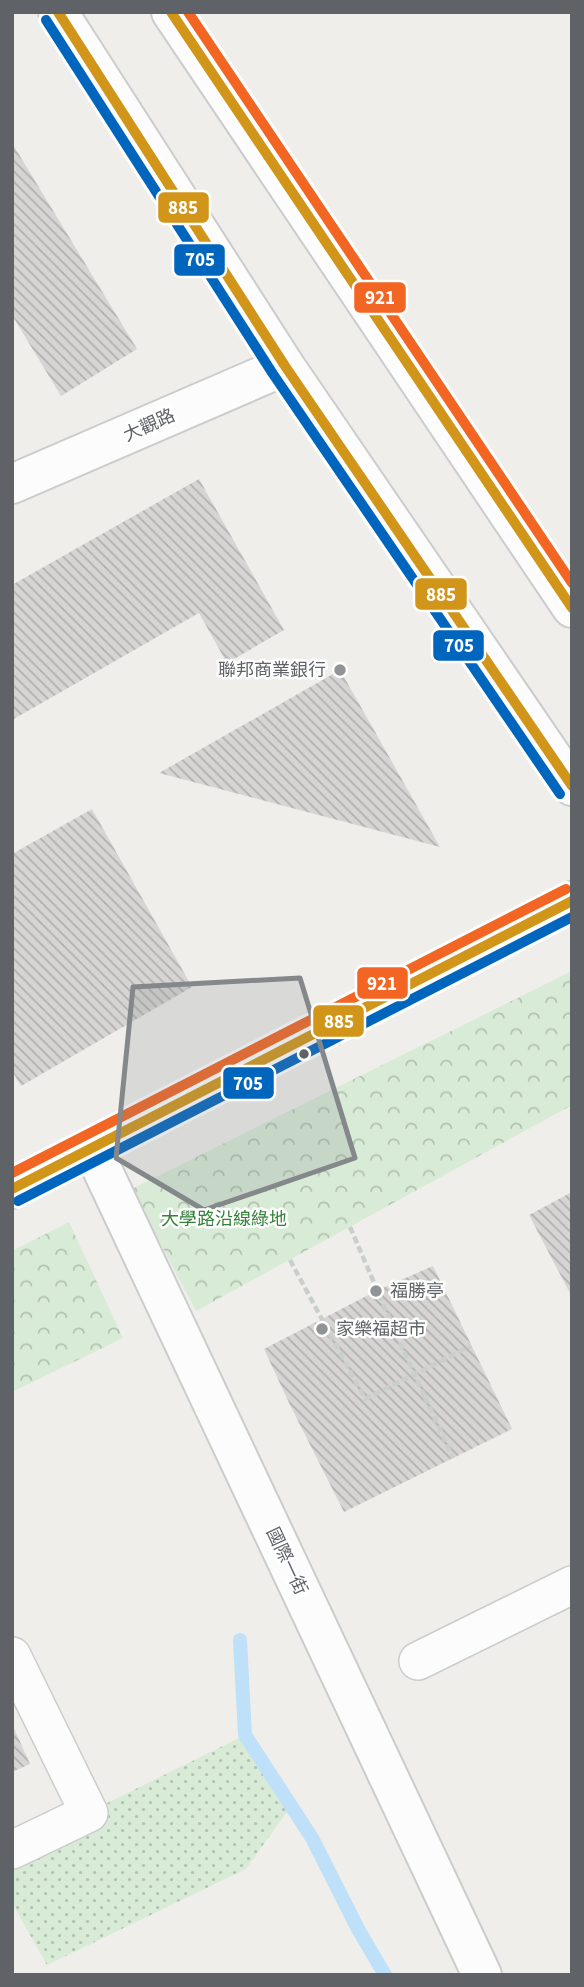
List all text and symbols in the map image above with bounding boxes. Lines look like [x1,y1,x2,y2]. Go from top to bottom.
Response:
line badge: 885 [157,191,210,224]
text: 885 [168,195,198,222]
line badge: 705 [173,243,226,277]
text: 705 [185,247,215,274]
line badge: 921 [353,281,407,314]
text: 921 [365,285,395,312]
street label: 大觀路 [119,403,179,448]
line badge: 885 [414,577,468,611]
text: 885 [426,582,456,609]
line badge: 705 [432,629,485,662]
text: 705 [444,633,474,660]
place label: 聯邦商業銀行 [218,658,326,683]
marker: 聯邦商業銀行 [332,662,348,678]
line badge: 921 [356,966,409,1000]
text: 921 [367,971,397,998]
line badge: 885 [312,1004,365,1038]
text: 885 [324,1009,354,1036]
unlabelled marker [297,1047,311,1061]
line badge: 705 [222,1066,275,1100]
text: 705 [233,1071,263,1098]
park label: 大學路沿線綠地 [161,1207,287,1232]
place label: 福勝亭 [390,1279,444,1304]
marker: 福勝亭 [368,1283,384,1299]
place label: 家樂福超市 [336,1317,426,1342]
marker: 家樂福超市 [314,1321,330,1337]
street label: 國際一街 [260,1523,313,1599]

